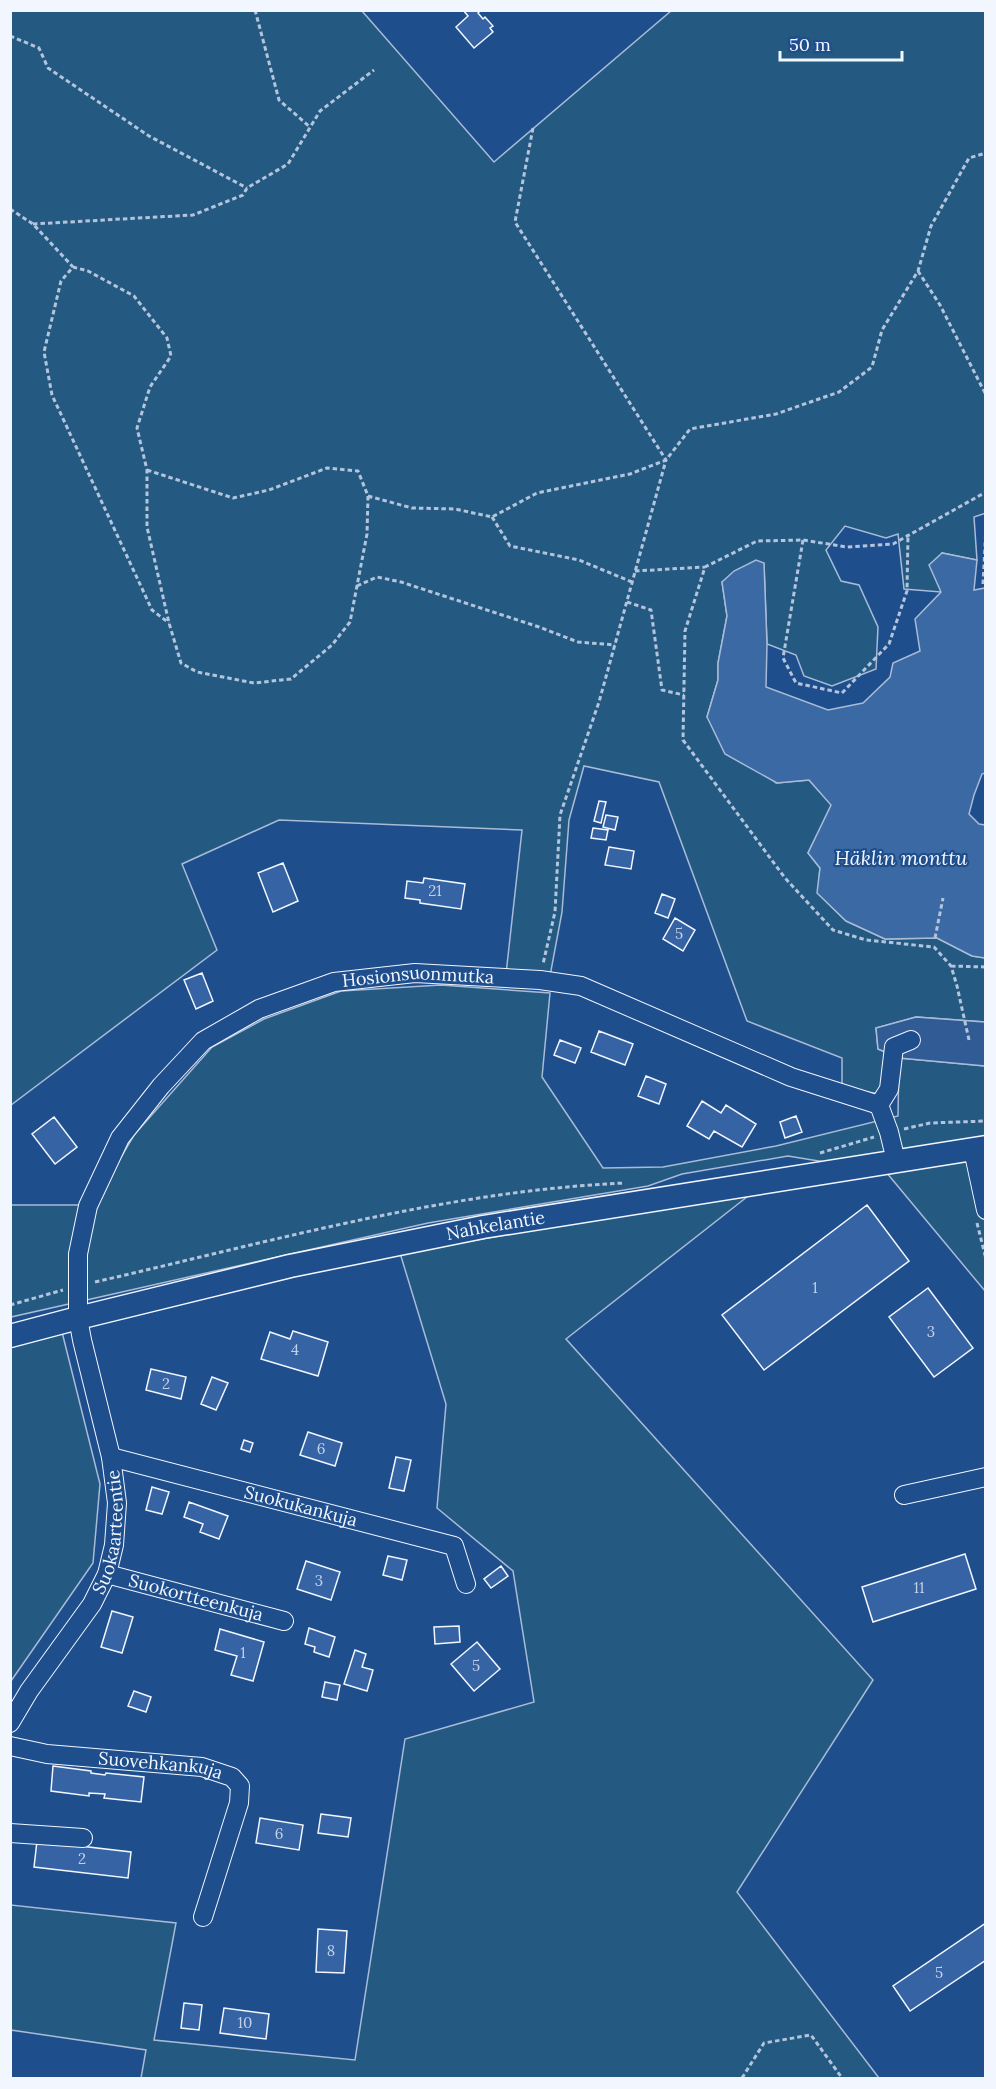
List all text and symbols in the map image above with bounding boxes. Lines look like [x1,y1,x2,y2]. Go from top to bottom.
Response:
scale bar [780,24,902,62]
text: 50 m [789,33,831,56]
water label: Häklin monttu [835,845,968,870]
house number: 21 [428,881,442,900]
house number: 5 [675,924,683,943]
street label: Hosionsuonmutka [341,961,495,992]
street label: Nahkelantie [444,1205,547,1245]
house number: 1 [812,1278,818,1297]
house number: 3 [927,1322,935,1341]
house number: 4 [291,1340,299,1359]
house number: 2 [162,1374,170,1393]
house number: 6 [317,1439,325,1458]
street label: Suokaarteentie [87,1468,128,1598]
street label: Suokukankuja [242,1480,360,1531]
street label: Suokortteenkuja [126,1568,266,1626]
house number: 3 [315,1571,323,1590]
house number: 11 [914,1578,924,1597]
house number: 1 [240,1643,246,1662]
house number: 5 [472,1656,480,1675]
street label: Suovehkankuja [97,1746,226,1784]
house number: 6 [275,1824,283,1843]
house number: 2 [78,1849,86,1868]
house number: 8 [327,1941,335,1960]
house number: 5 [935,1963,943,1982]
house number: 10 [238,2013,252,2032]

